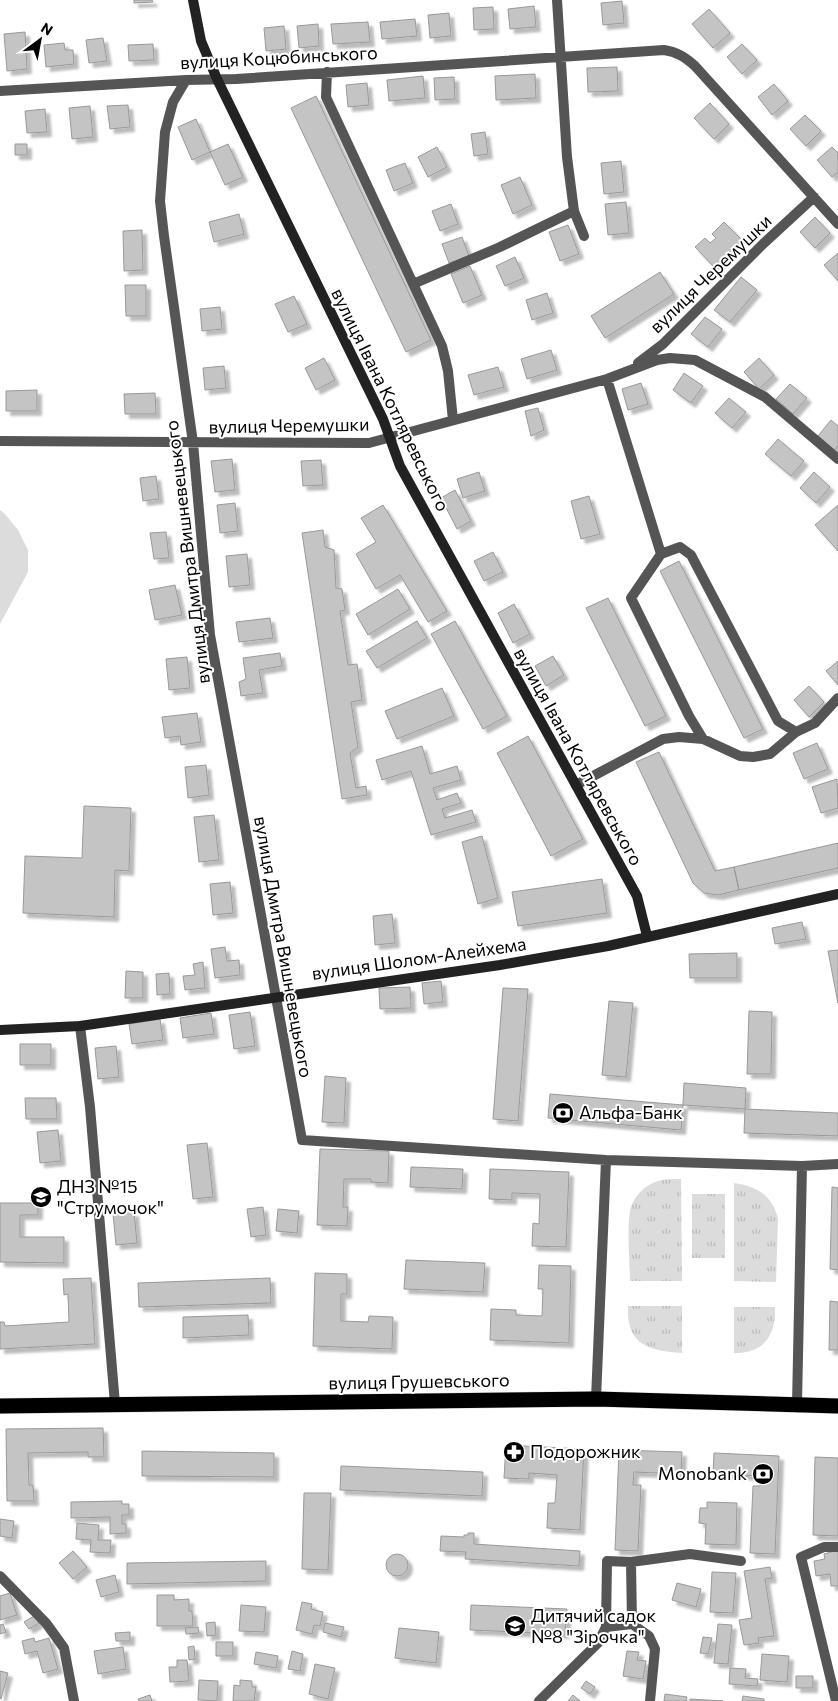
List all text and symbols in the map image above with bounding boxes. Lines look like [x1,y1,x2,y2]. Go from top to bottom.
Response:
north arrow [15,15,65,65]
text: N [38,19,56,39]
street label: вулиця Коцюбинського [180,41,378,73]
street label: вулиця Черемушки [645,209,776,337]
street label: вулиця Івана Котляревського [327,284,455,515]
street label: вулиця Черемушки [208,413,370,437]
street label: вулиця Дмитра Вишневецького [160,419,214,685]
street label: вулиця Івана Котляревського [510,644,648,869]
street label: вулиця Дмитра Вишневецького [250,814,318,1079]
street label: вулиця Шолом-Алейхема [310,932,528,984]
bank icon: Альфа-Банк [551,1101,575,1125]
place label: Альфа-Банк [579,1101,683,1123]
place label: ДНЗ №15 "Струмочок" [57,1175,164,1218]
school or university icon: ДНЗ №15 "Струмочок" [29,1185,53,1209]
street label: вулиця Грушевського [328,1368,510,1394]
pharmacy icon: Подорожник [502,1440,526,1464]
place label: Подорожник [530,1440,641,1462]
place label: Monobank [658,1462,747,1484]
bank icon: Monobank [751,1462,775,1486]
place label: Дитячий садок №8 "Зірочка" [531,1604,657,1647]
school or university icon: Дитячий садок №8 "Зірочка" [503,1614,527,1638]

